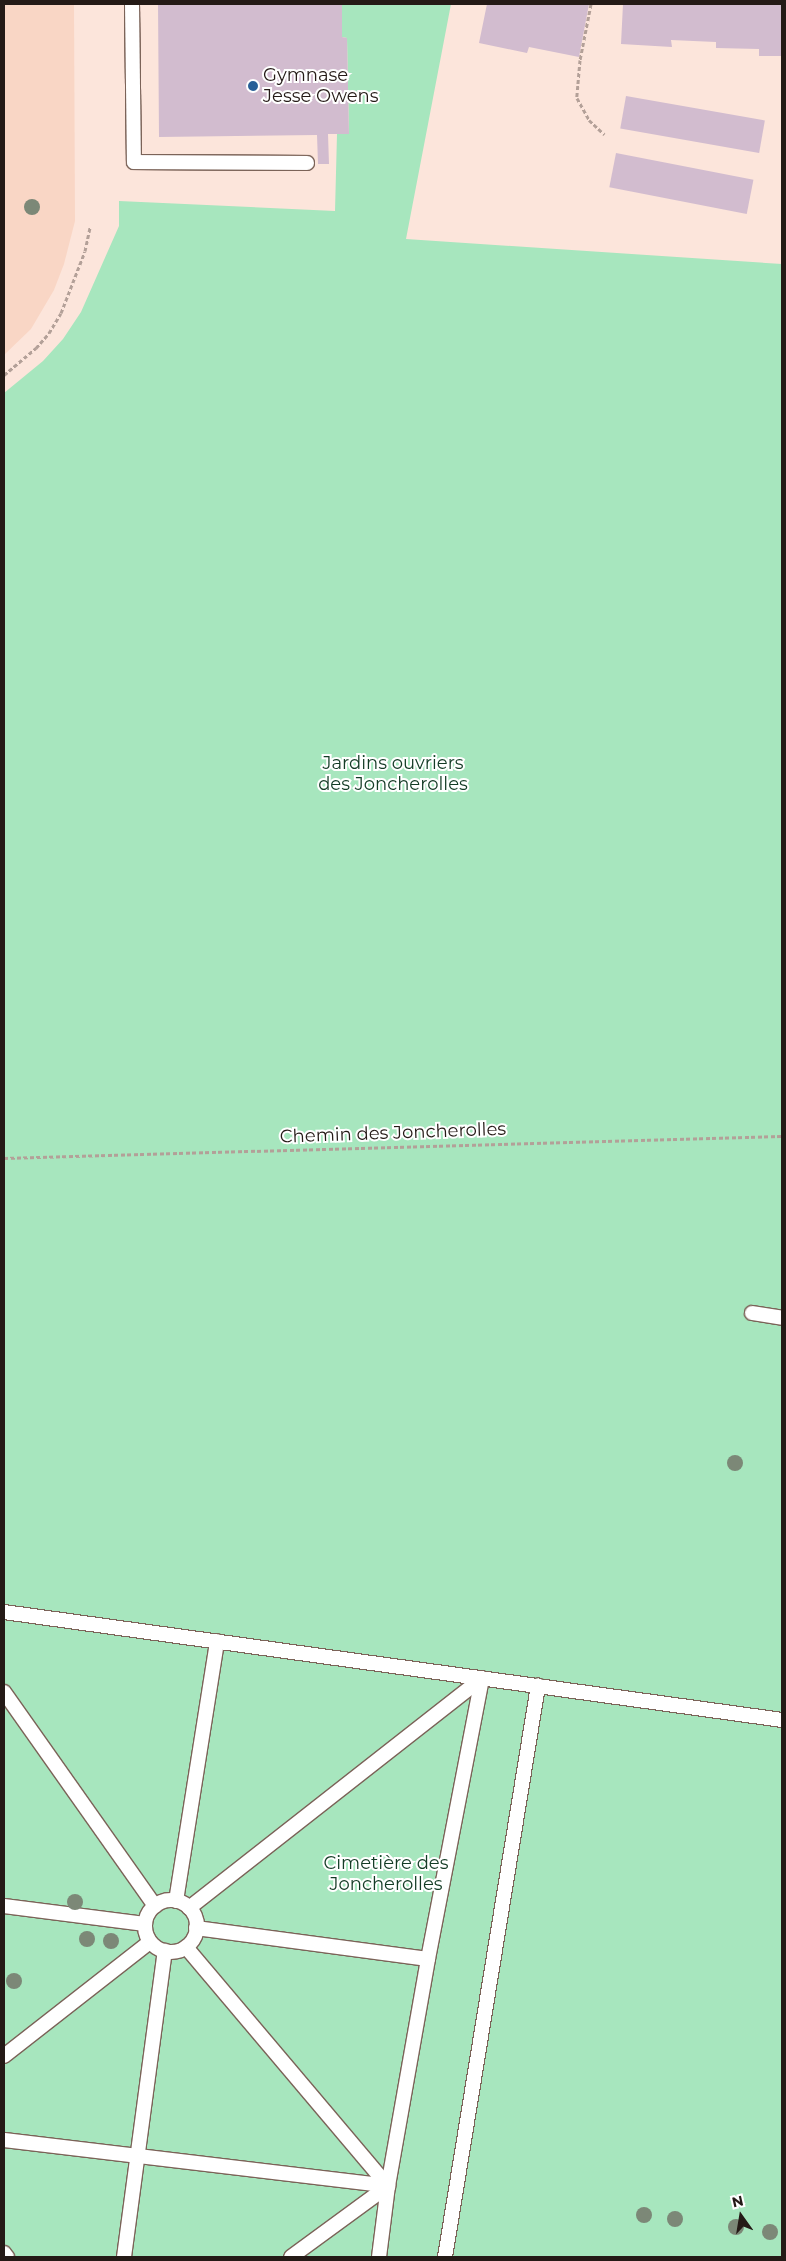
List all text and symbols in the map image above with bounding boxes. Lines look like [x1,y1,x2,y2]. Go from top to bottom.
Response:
place label: Gymnase Jesse Owens [263,65,379,108]
marker: Gymnase Jesse Owens [247,80,259,92]
park label: Jardins ouvriers des Joncherolles [318,753,468,796]
street label: Chemin des Joncherolles [280,1118,506,1148]
park label: Cimetière des Joncherolles [323,1853,449,1896]
north arrow [716,2191,766,2241]
text: N [730,2191,745,2211]

